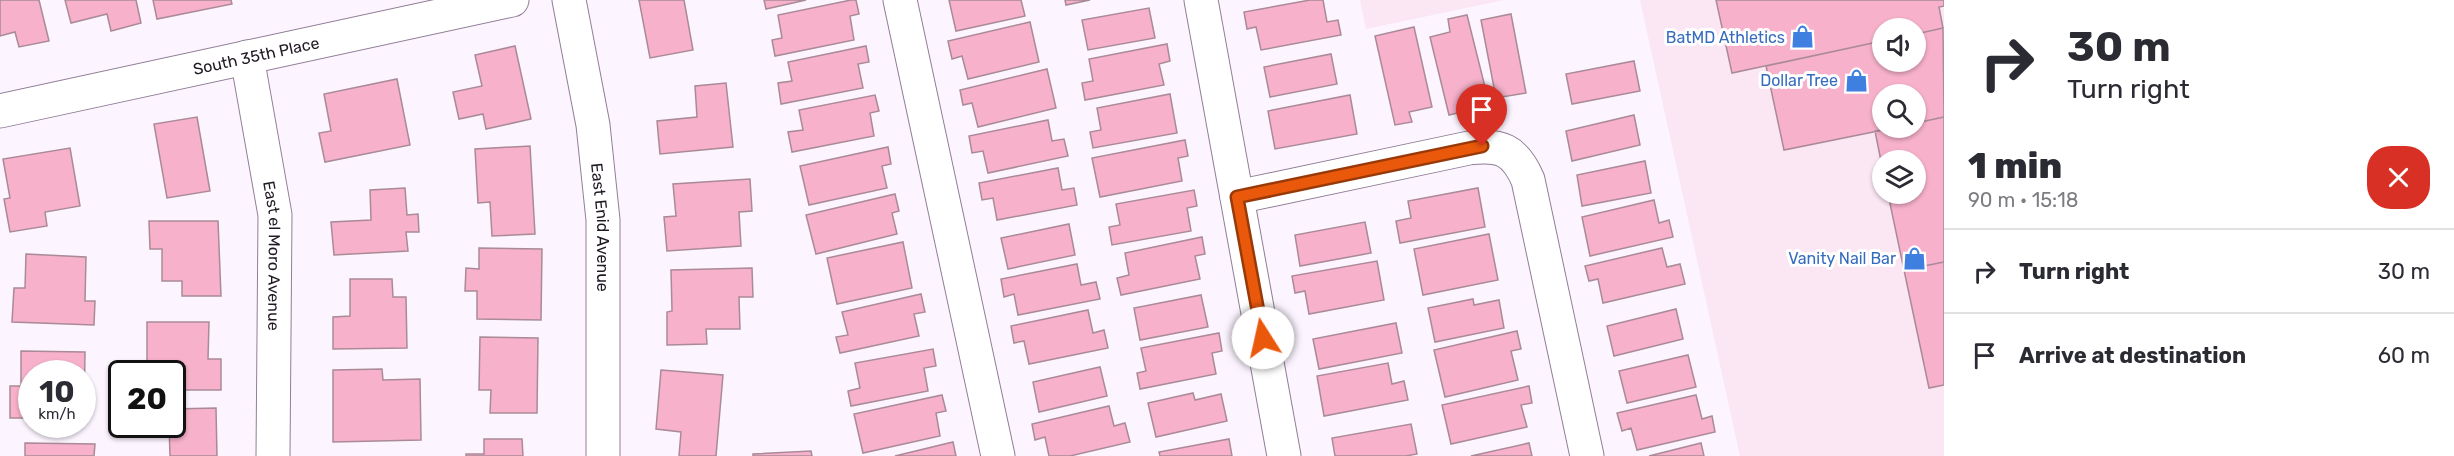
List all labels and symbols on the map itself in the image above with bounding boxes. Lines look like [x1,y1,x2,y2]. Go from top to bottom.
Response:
shop icon: BatMD Athletics [1790,24,1816,50]
place label: BatMD Athletics [1666,28,1785,47]
street label: South 35th Place [191,33,321,79]
shop icon: Dollar Tree [1843,67,1869,93]
place label: Dollar Tree [1760,71,1838,90]
pin [1456,84,1507,146]
street label: East Enid Avenue [587,162,612,292]
street label: East el Moro Avenue [259,179,284,331]
shop icon: Vanity Nail Bar [1901,245,1927,271]
place label: Vanity Nail Bar [1788,249,1896,268]
position arrow [1231,306,1295,370]
speed limit sign: 20 [108,360,186,438]

